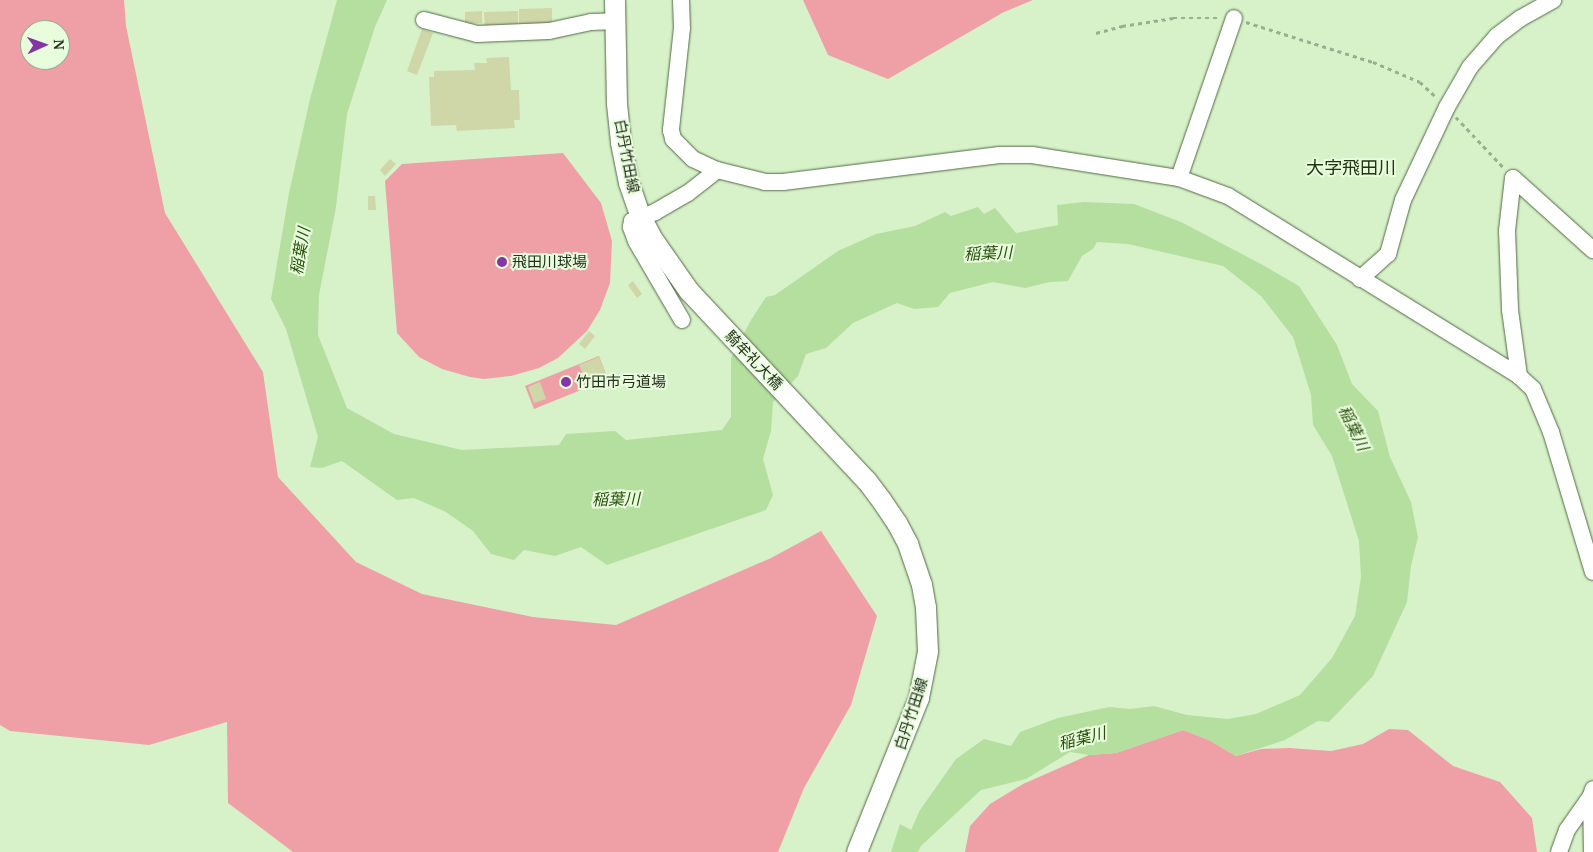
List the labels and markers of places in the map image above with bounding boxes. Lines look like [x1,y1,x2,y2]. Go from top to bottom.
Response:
place label: 飛田川球場 [512,253,587,271]
marker: 飛田川球場 [496,256,508,268]
place label: 竹田市弓道場 [576,373,666,391]
marker: 竹田市弓道場 [560,376,572,388]

